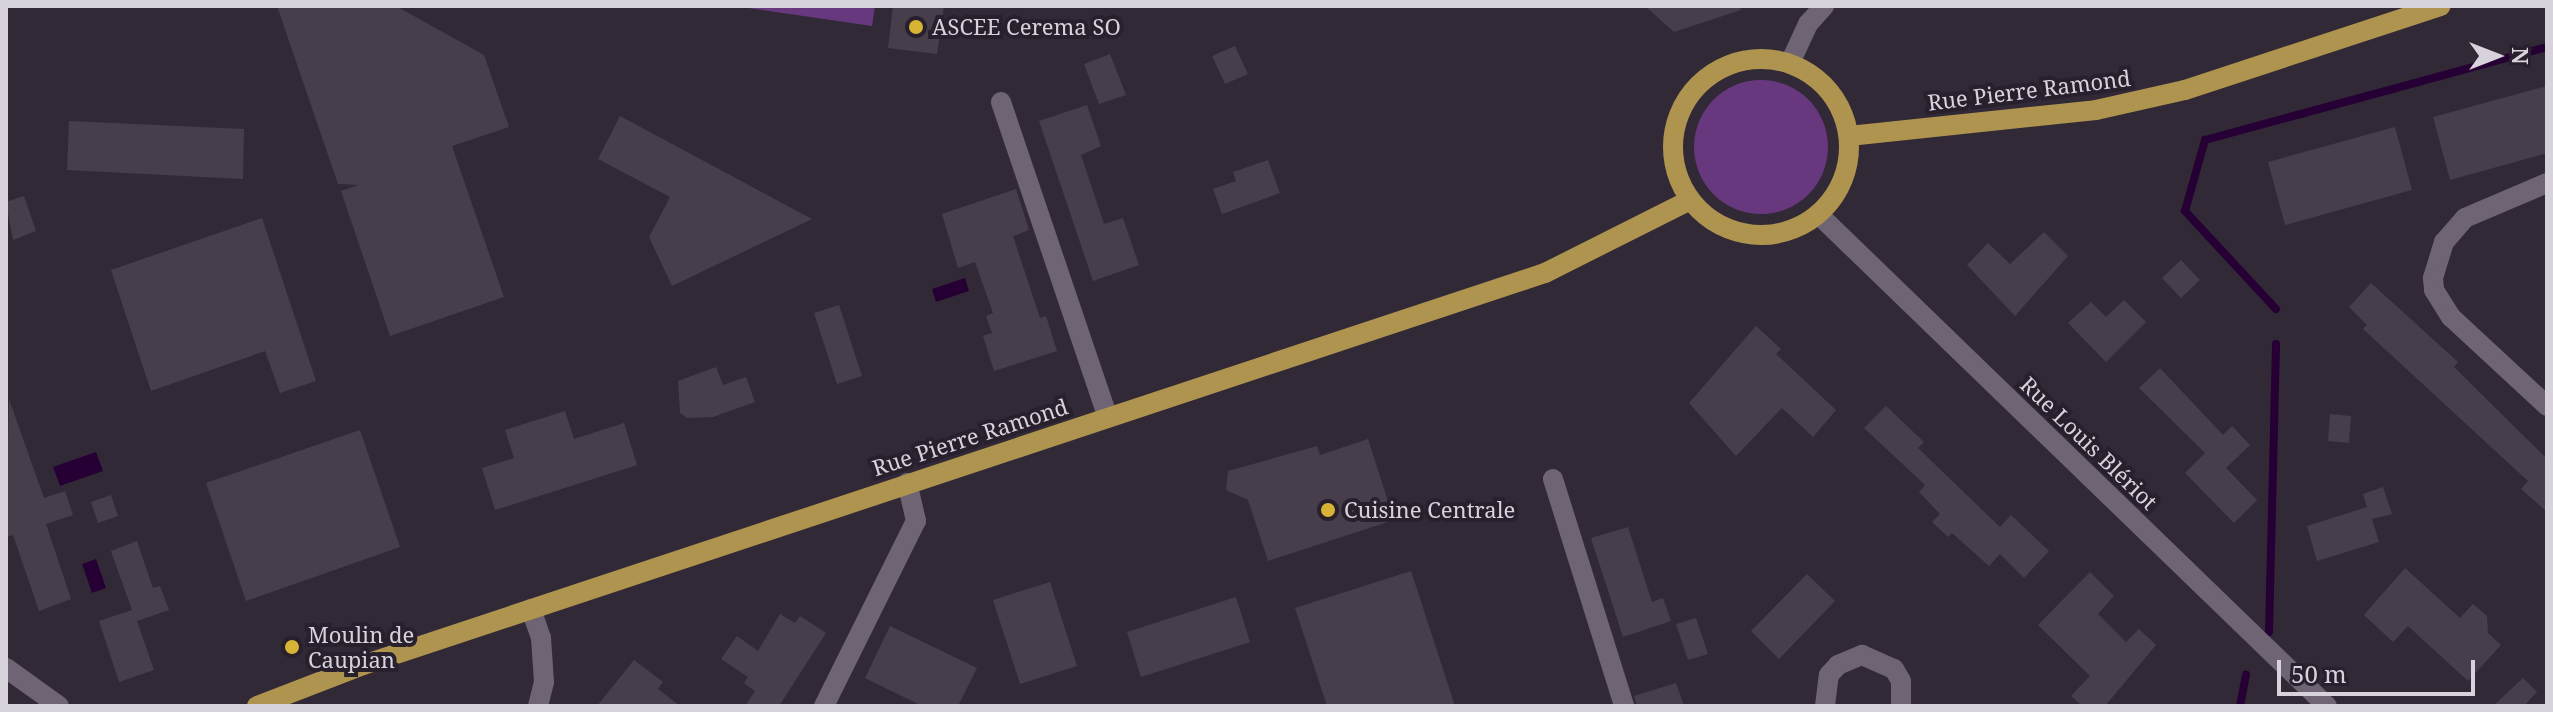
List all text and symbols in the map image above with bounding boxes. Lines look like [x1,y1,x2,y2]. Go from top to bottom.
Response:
place label: ASCEE Cerema SO [932,14,1121,40]
north arrow [2457,16,2537,96]
marker: ASCEE Cerema SO [907,18,925,36]
text: N [2506,47,2536,65]
street label: Rue Pierre Ramond [1926,64,2132,116]
street label: Rue Louis Blériot [2015,371,2163,515]
street label: Rue Pierre Ramond [869,393,1071,481]
place label: Cuisine Centrale [1344,497,1515,523]
marker: Cuisine Centrale [1319,501,1337,519]
place label: Moulin de Caupian [308,621,414,672]
marker: Moulin de Caupian [283,638,301,656]
scale bar [2281,644,2479,694]
text: 50 m [2291,657,2347,690]

